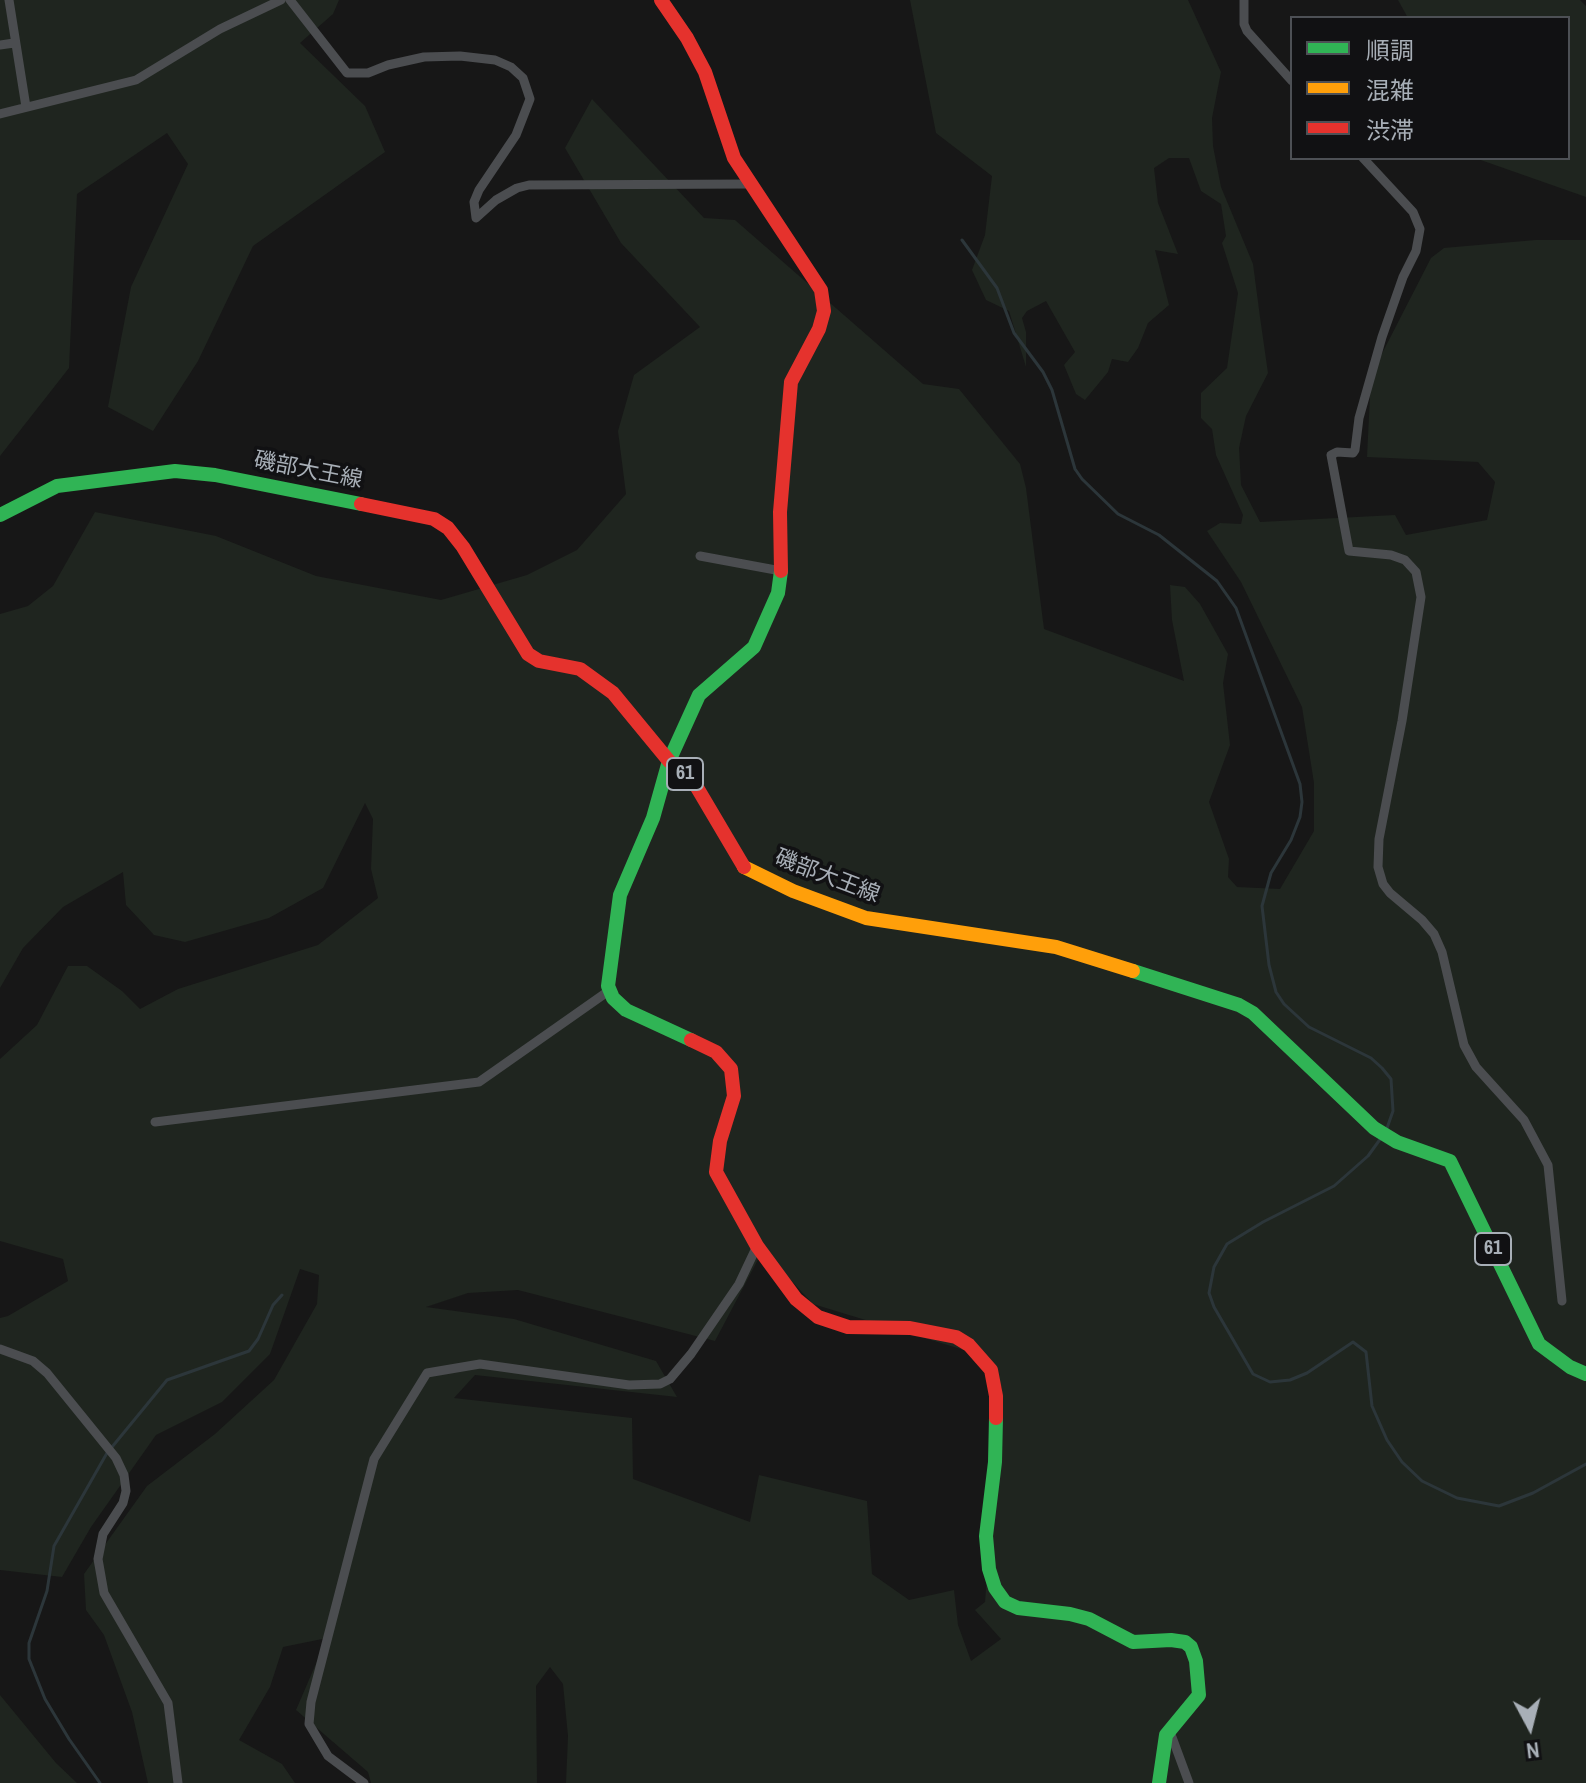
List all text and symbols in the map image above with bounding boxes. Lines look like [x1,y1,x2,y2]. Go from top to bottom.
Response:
legend [1290,16,1570,160]
text: 順調 [1366,34,1414,66]
text: 混雑 [1366,74,1414,106]
text: 渋滞 [1366,114,1414,146]
street label: 磯部大王線 [251,448,365,494]
road number: 61 [667,758,703,790]
street label: 磯部大王線 [771,845,883,909]
road number: 61 [1475,1233,1511,1265]
north arrow [1490,1687,1570,1767]
text: N [1525,1735,1541,1767]

